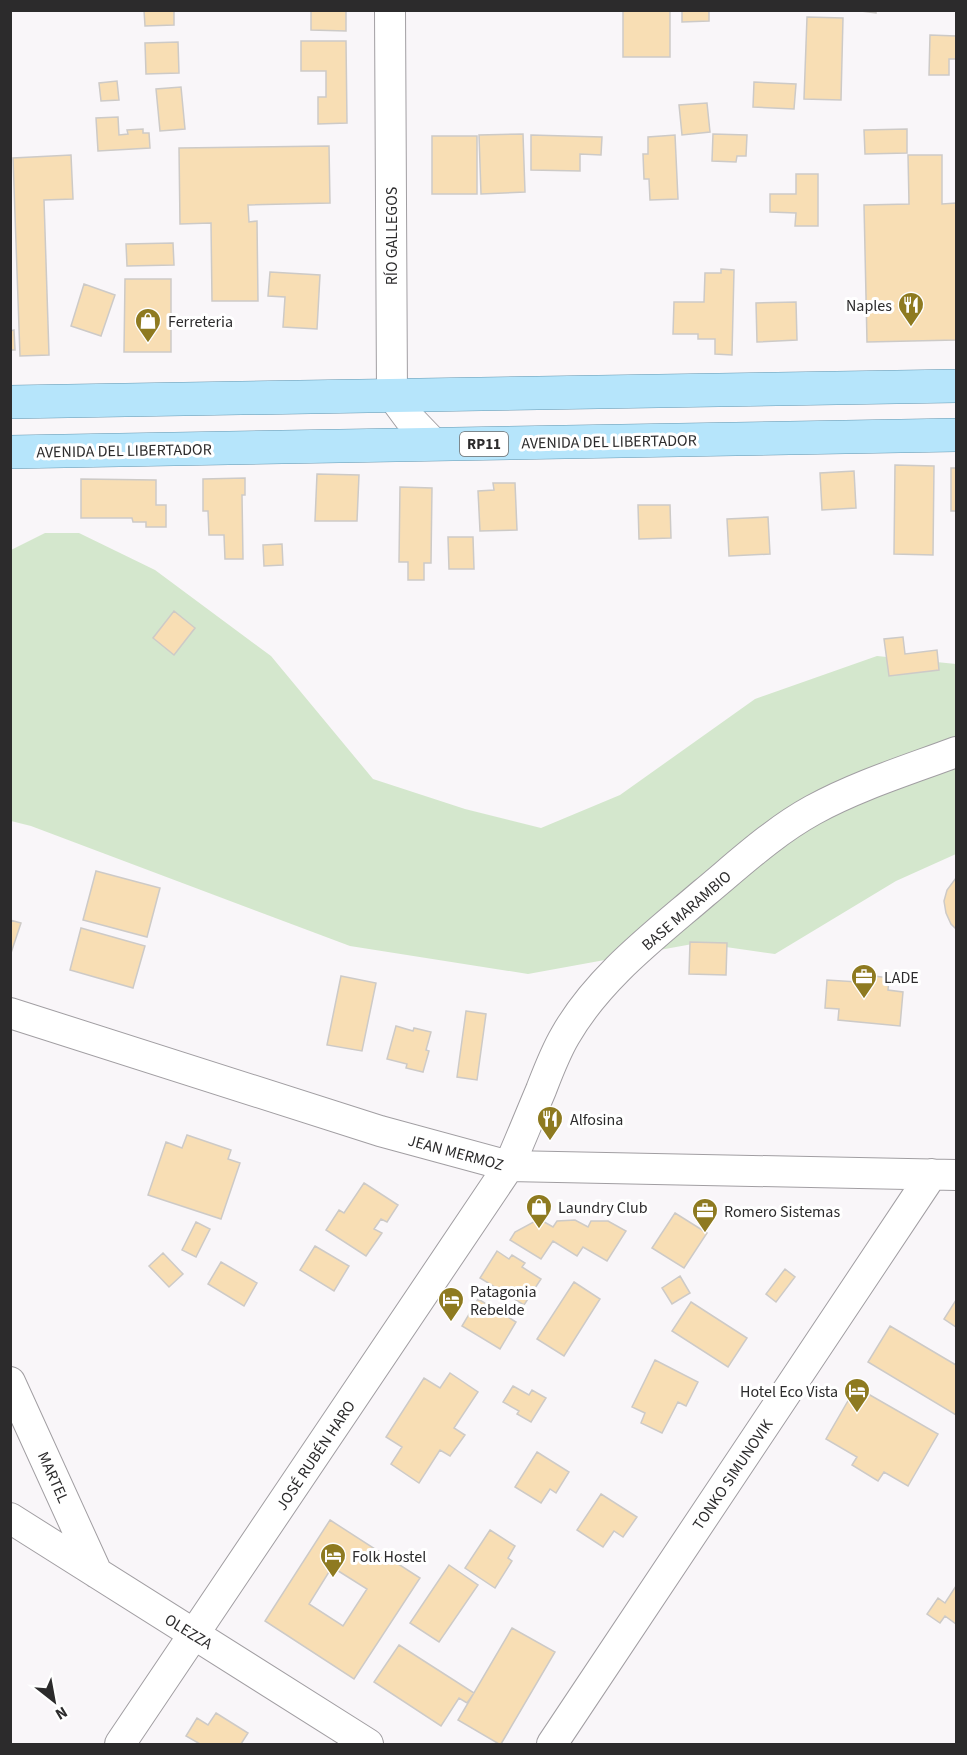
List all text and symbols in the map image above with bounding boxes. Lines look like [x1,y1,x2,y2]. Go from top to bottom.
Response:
street label: RÍO GALLEGOS [381,187,403,285]
restaurant icon: Naples [896,290,926,328]
place label: Naples [846,295,892,317]
shop icon: Ferreteria [133,306,163,344]
place label: Ferreteria [168,311,233,333]
street label: AVENIDA DEL LIBERTADOR [521,429,697,455]
road number: RP11 [460,432,508,456]
street label: AVENIDA DEL LIBERTADOR [36,438,212,464]
street label: BASE MARAMBIO [637,866,736,956]
office icon: LADE [849,962,879,1000]
place label: LADE [884,967,919,989]
restaurant icon: Alfosina [535,1104,565,1142]
place label: Alfosina [570,1109,623,1131]
street label: JEAN MERMOZ [406,1130,506,1176]
shop icon: Laundry Club [524,1192,554,1230]
office icon: Romero Sistemas [690,1196,720,1234]
place label: Laundry Club [558,1197,648,1219]
place label: Romero Sistemas [724,1201,840,1223]
place label: Patagonia Rebelde [470,1281,537,1321]
hotel icon: Patagonia Rebelde [436,1285,466,1323]
hotel icon: Hotel Eco Vista [842,1376,872,1414]
place label: Hotel Eco Vista [740,1381,838,1403]
street label: JOSÉ RUBÉN HARO [271,1396,361,1515]
street label: TONKO SIMUNOVIK [688,1414,778,1534]
street label: MARTEL [32,1448,74,1507]
hotel icon: Folk Hostel [318,1541,348,1579]
place label: Folk Hostel [352,1546,426,1568]
street label: OLEZZA [160,1609,217,1655]
north arrow [24,1671,84,1731]
text: N [51,1701,71,1725]

